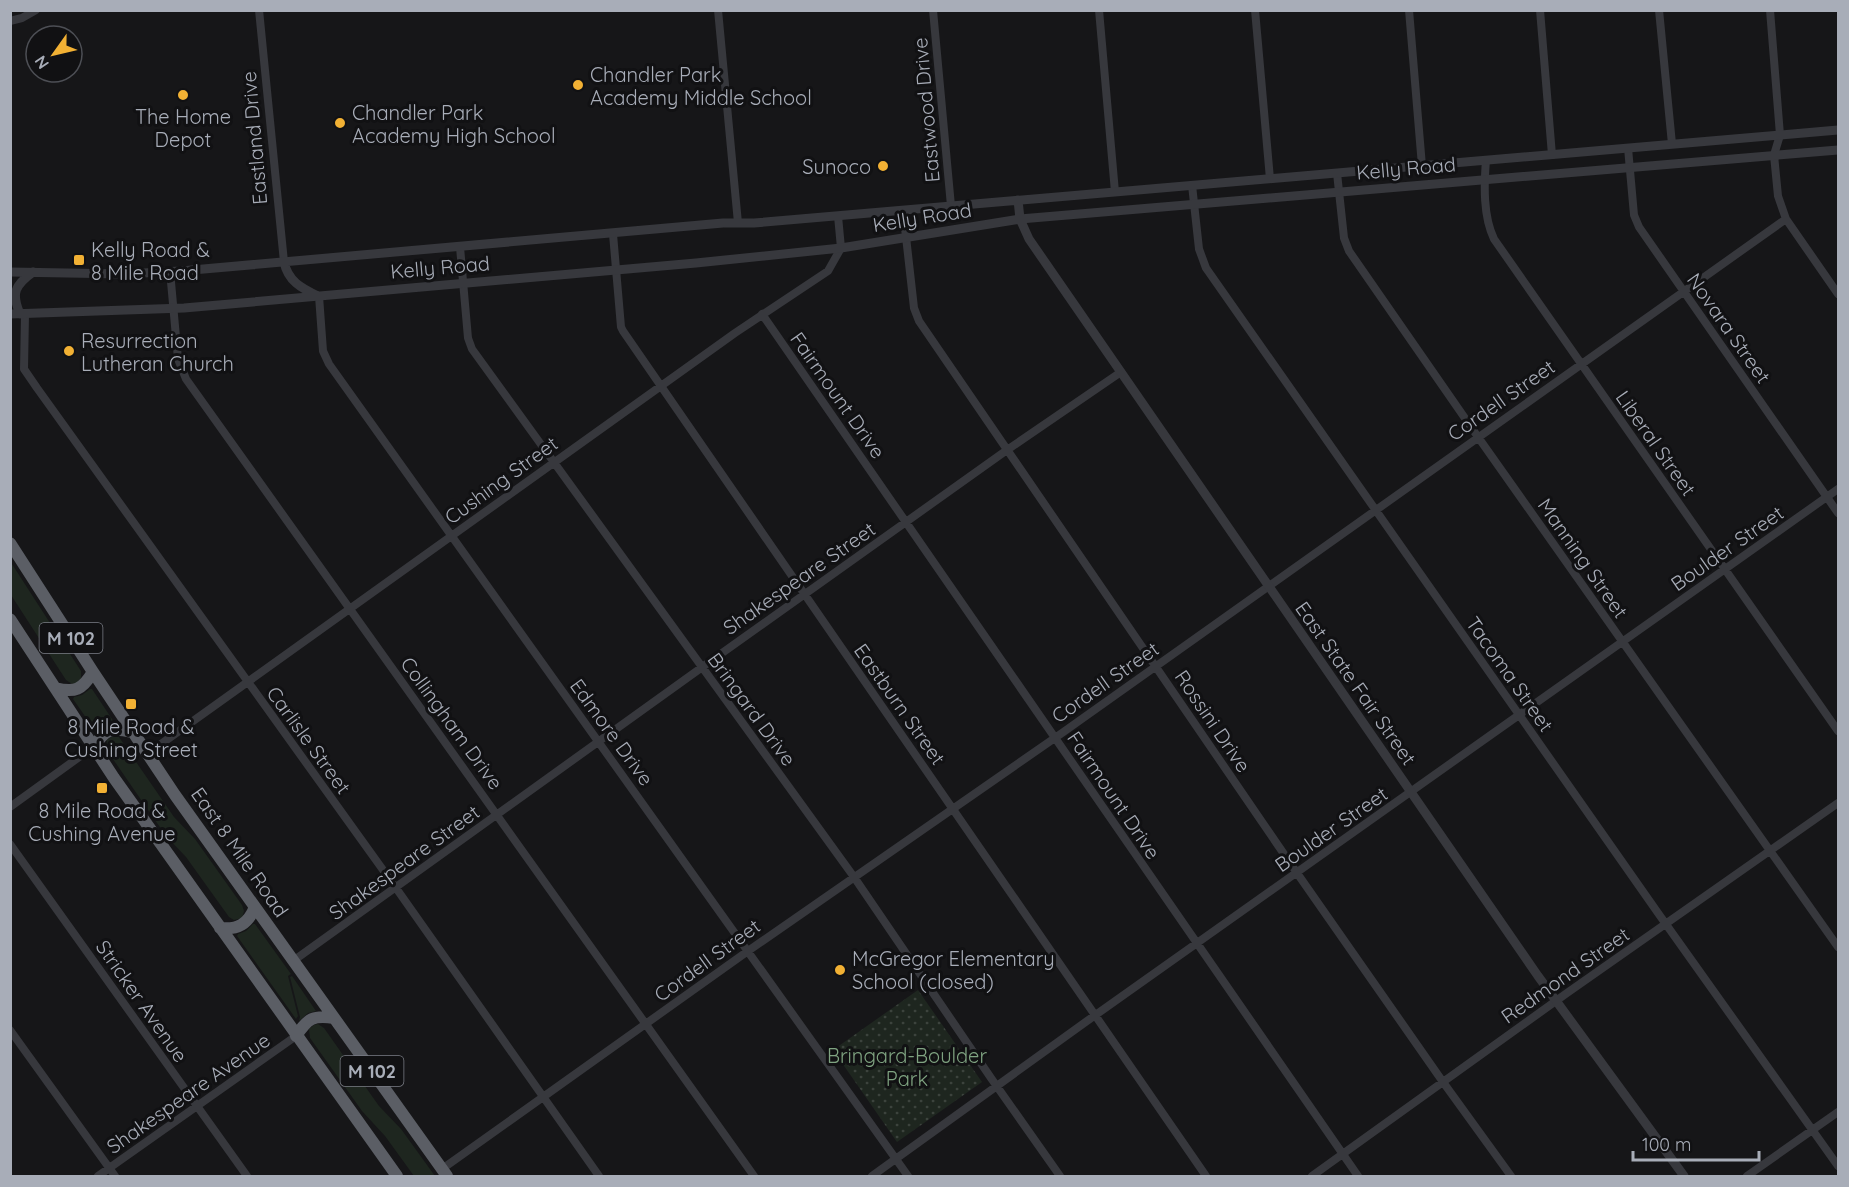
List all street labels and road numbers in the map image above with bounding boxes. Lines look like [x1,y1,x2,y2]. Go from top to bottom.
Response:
street label: Eastwood Drive [907,36,945,184]
street label: Eastland Drive [236,70,272,206]
street label: Kelly Road [1355,151,1457,185]
street label: Kelly Road [871,197,973,237]
street label: Kelly Road [389,250,491,284]
street label: Novara Street [1682,268,1776,388]
street label: Fairmount Drive [785,327,891,463]
street label: Cordell Street [1443,354,1560,446]
street label: Liberal Street [1611,386,1702,501]
street label: Cushing Street [440,430,563,529]
street label: Manning Street [1533,493,1634,623]
street label: Boulder Street [1666,500,1788,596]
street label: Shakespeare Street [718,516,880,640]
street label: East State Fair Street [1290,596,1422,770]
street label: Tacoma Street [1461,611,1559,737]
road number: M 102 [40,623,103,653]
street label: Cordell Street [1047,636,1164,728]
street label: Eastburn Street [849,638,951,770]
street label: Bringard Drive [702,647,802,771]
street label: Collingham Drive [395,652,509,794]
street label: Rossini Drive [1170,665,1256,777]
street label: Edmore Drive [565,674,659,790]
street label: Carlisle Street [262,681,357,799]
street label: Fairmount Drive [1062,726,1166,864]
street label: Boulder Street [1270,781,1392,877]
street label: East 8 Mile Road [186,782,294,922]
street label: Shakespeare Street [324,799,484,925]
street label: Cordell Street [649,913,765,1007]
street label: Redmond Street [1496,921,1634,1028]
street label: Stricker Avenue [91,935,193,1067]
street label: Shakespeare Avenue [101,1027,275,1159]
road number: M 102 [340,1056,404,1086]

